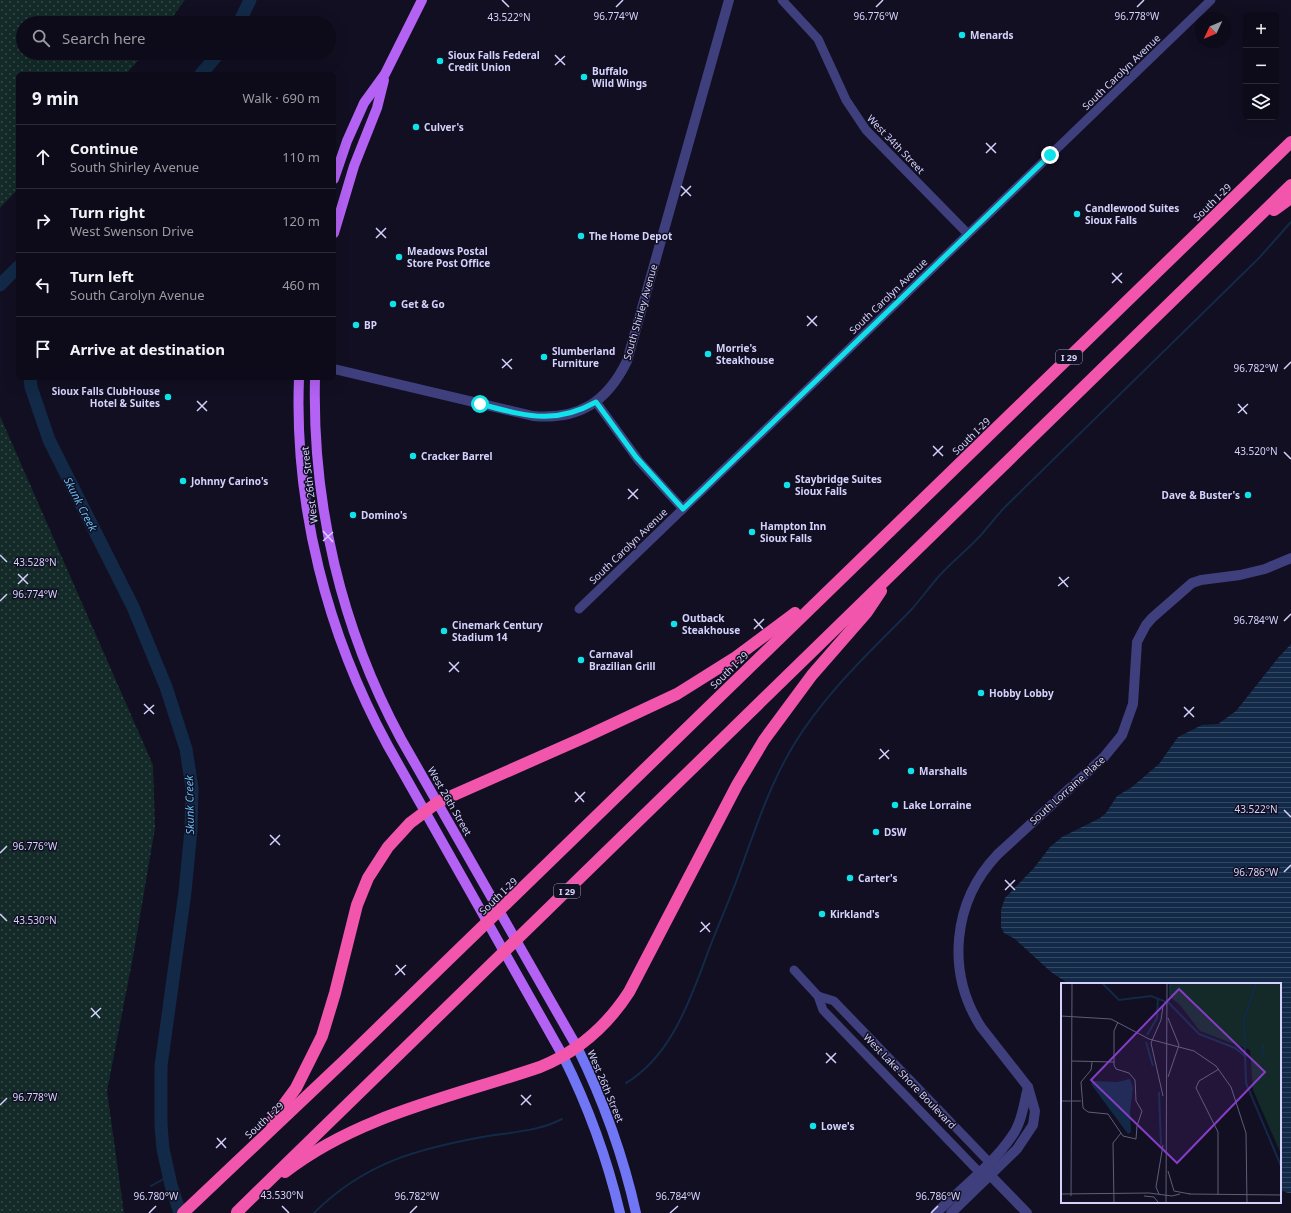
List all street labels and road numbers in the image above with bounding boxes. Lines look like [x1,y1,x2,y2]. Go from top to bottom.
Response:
street label: South Carolyn Avenue [1079,31,1163,113]
street label: West 34th Street [864,111,928,177]
street label: South I-29 [1190,180,1234,224]
street label: South Carolyn Avenue [846,255,930,337]
street label: South Shirley Avenue [620,262,661,362]
road number: I 29 [1056,350,1082,364]
street label: South I-29 [949,414,993,458]
street label: West 26th Street [297,445,321,524]
street label: South Carolyn Avenue [586,505,670,587]
street label: South I-29 [707,648,751,692]
street label: South Lorraine Place [1026,752,1108,828]
street label: West 26th Street [425,764,476,838]
street label: South I-29 [476,874,520,918]
road number: I 29 [554,884,580,898]
street label: West Lake Shore Boulevard [861,1030,959,1132]
street label: West 26th Street [584,1048,628,1125]
street label: South I-29 [242,1098,287,1142]

